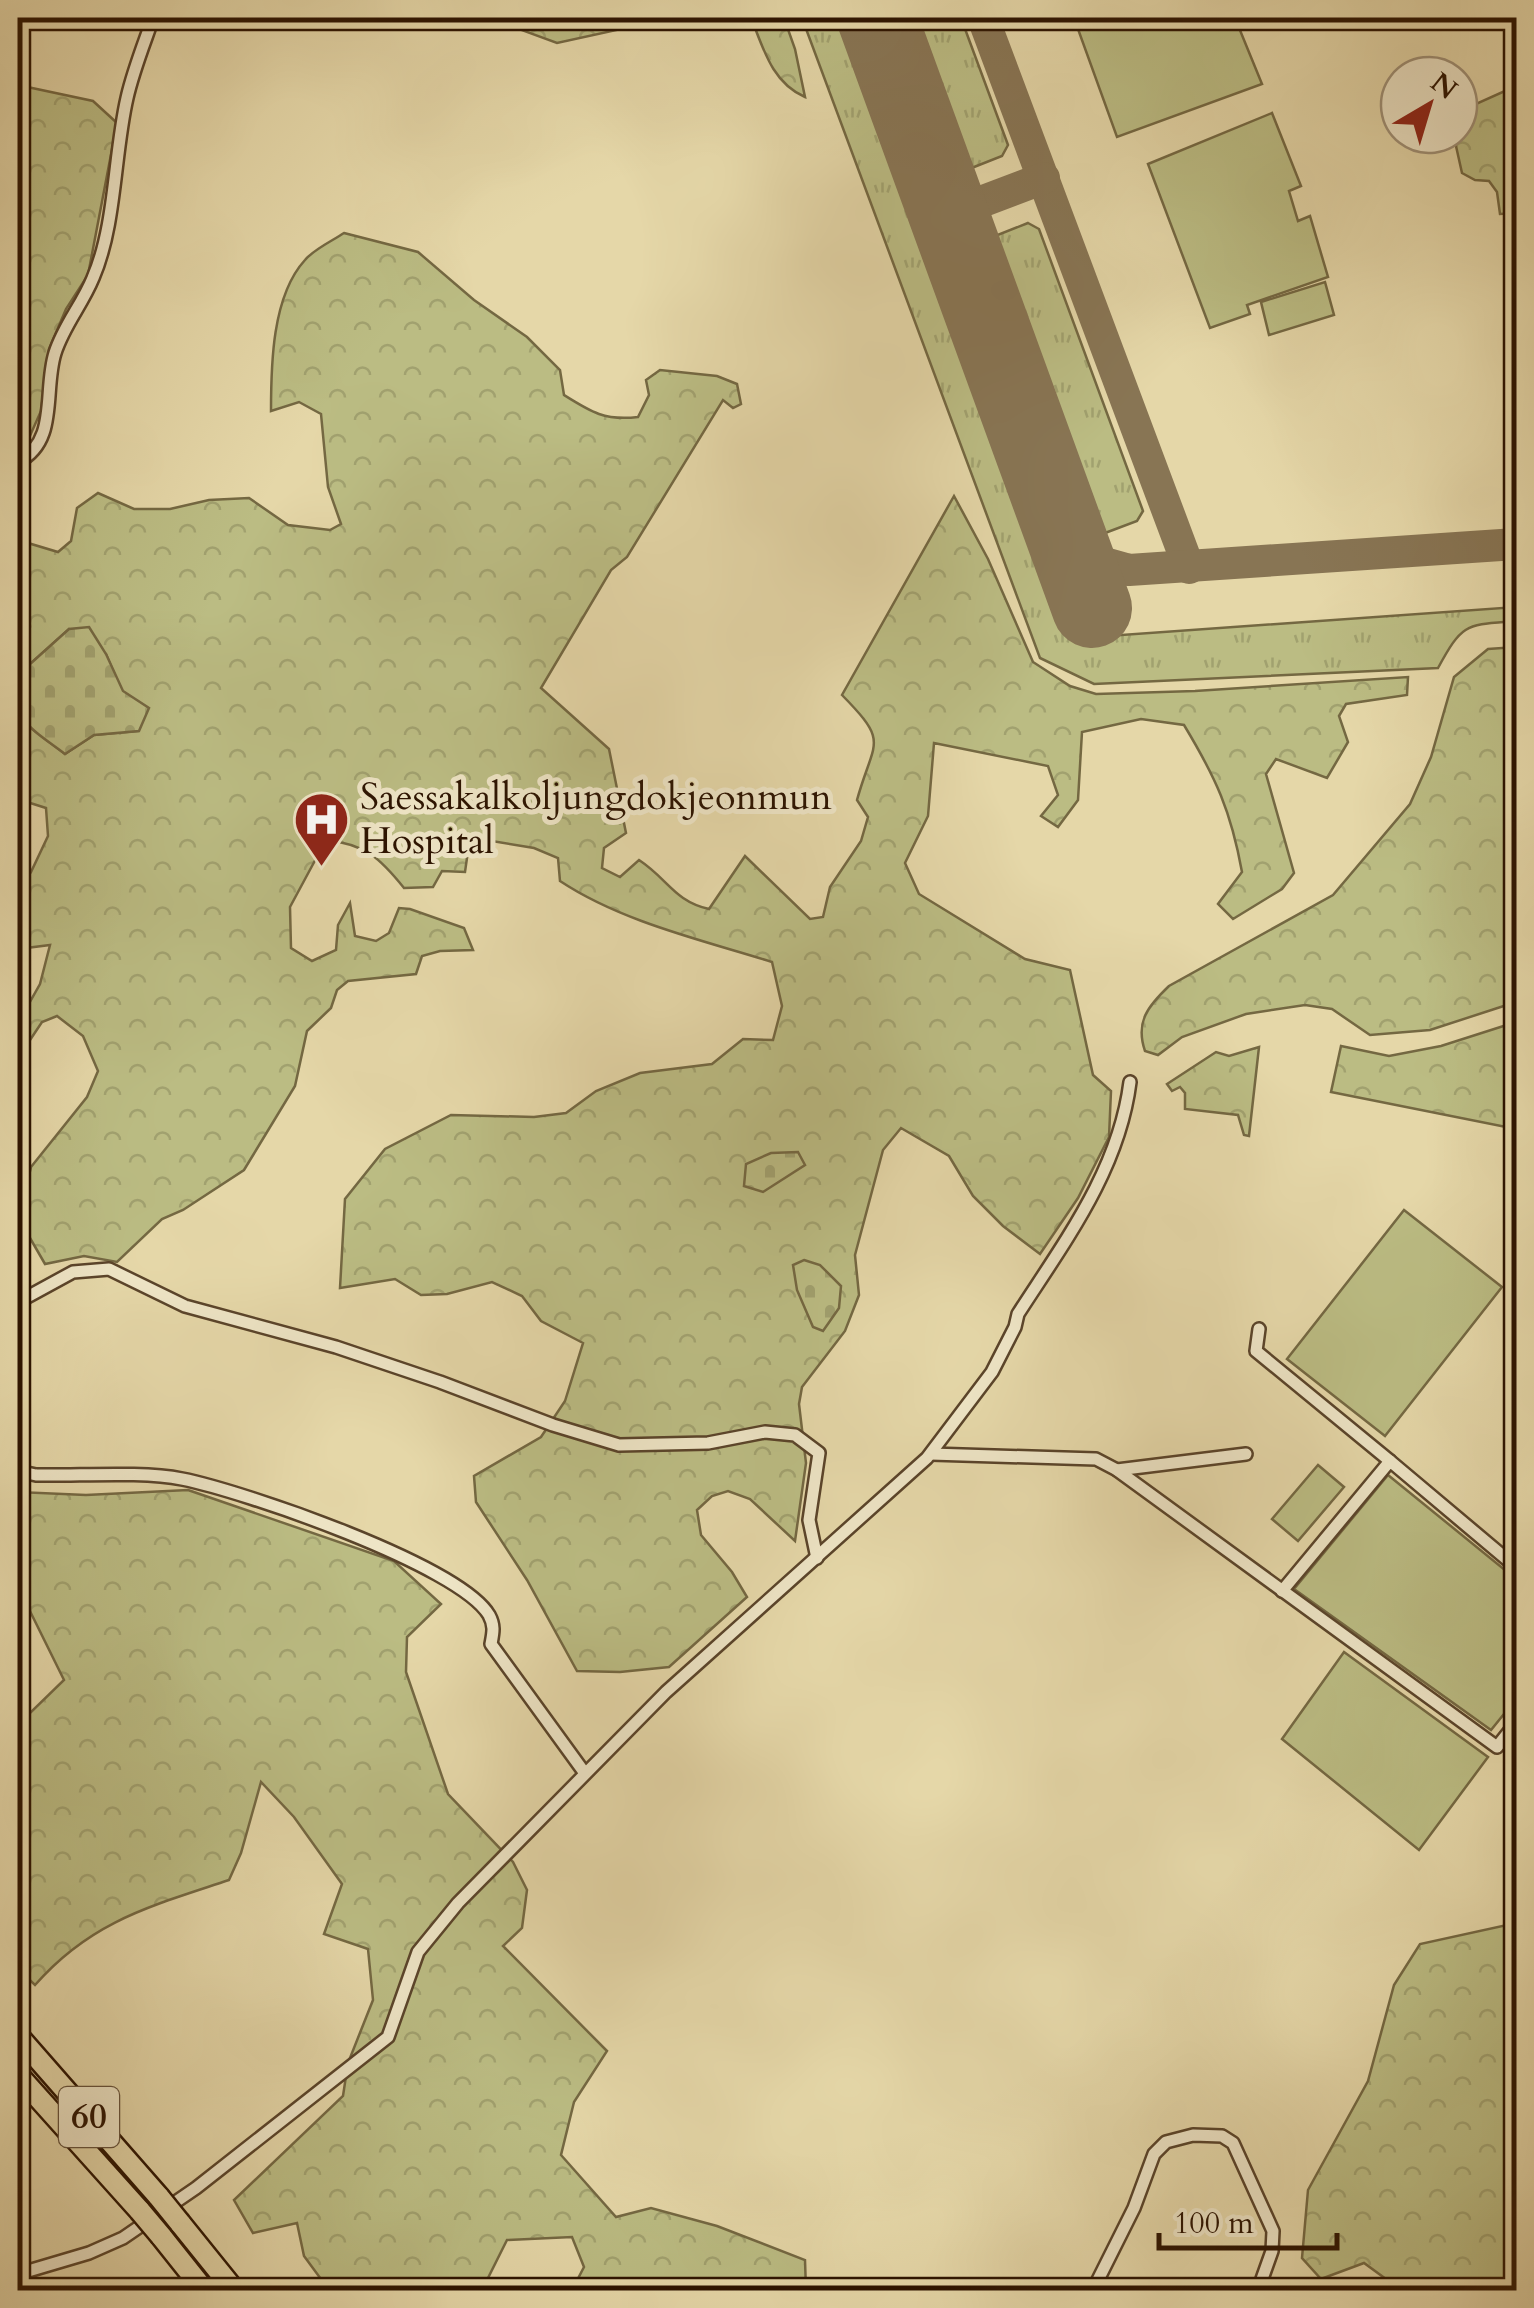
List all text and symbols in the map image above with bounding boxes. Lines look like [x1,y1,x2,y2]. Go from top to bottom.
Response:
north arrow [1379,55,1479,155]
text: N [1423,64,1465,109]
place label: Saessakalkoljungdokjeonmun Hospital [360,771,832,867]
hospital icon: Saessakalkoljungdokjeonmun Hospital [291,789,351,868]
road number: 60 [59,2087,119,2147]
scale bar [1159,2188,1336,2250]
text: 100 m [1174,2203,1254,2244]

